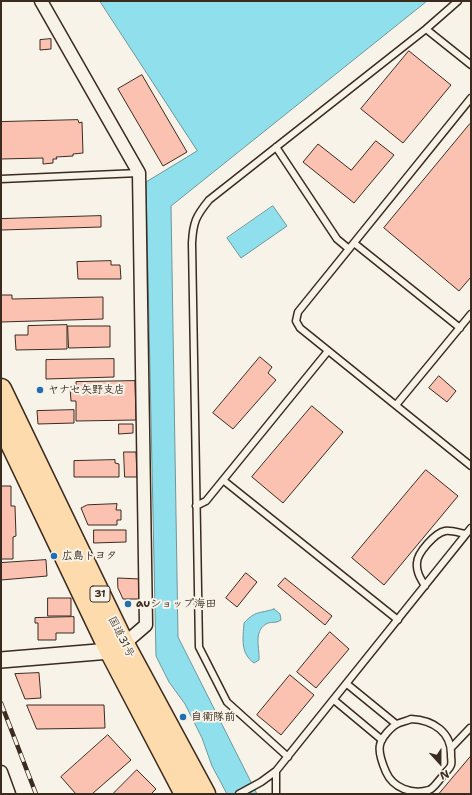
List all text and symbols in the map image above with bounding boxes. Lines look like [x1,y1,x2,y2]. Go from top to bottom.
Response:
place label: ヤナセ矢野支店 [48,383,125,397]
marker: ヤナセ矢野支店 [35,385,45,395]
place label: 広島トヨタ [62,549,117,563]
marker: 広島トヨタ [49,551,59,561]
road number: 31 [90,586,110,602]
place label: auショップ海田 [136,597,216,611]
marker: auショップ海田 [123,599,133,609]
street label: 国道31号 [105,614,137,660]
place label: 自衛隊前 [191,710,235,724]
marker: 自衛隊前 [178,712,188,722]
north arrow [420,743,460,783]
text: N [438,766,451,783]

